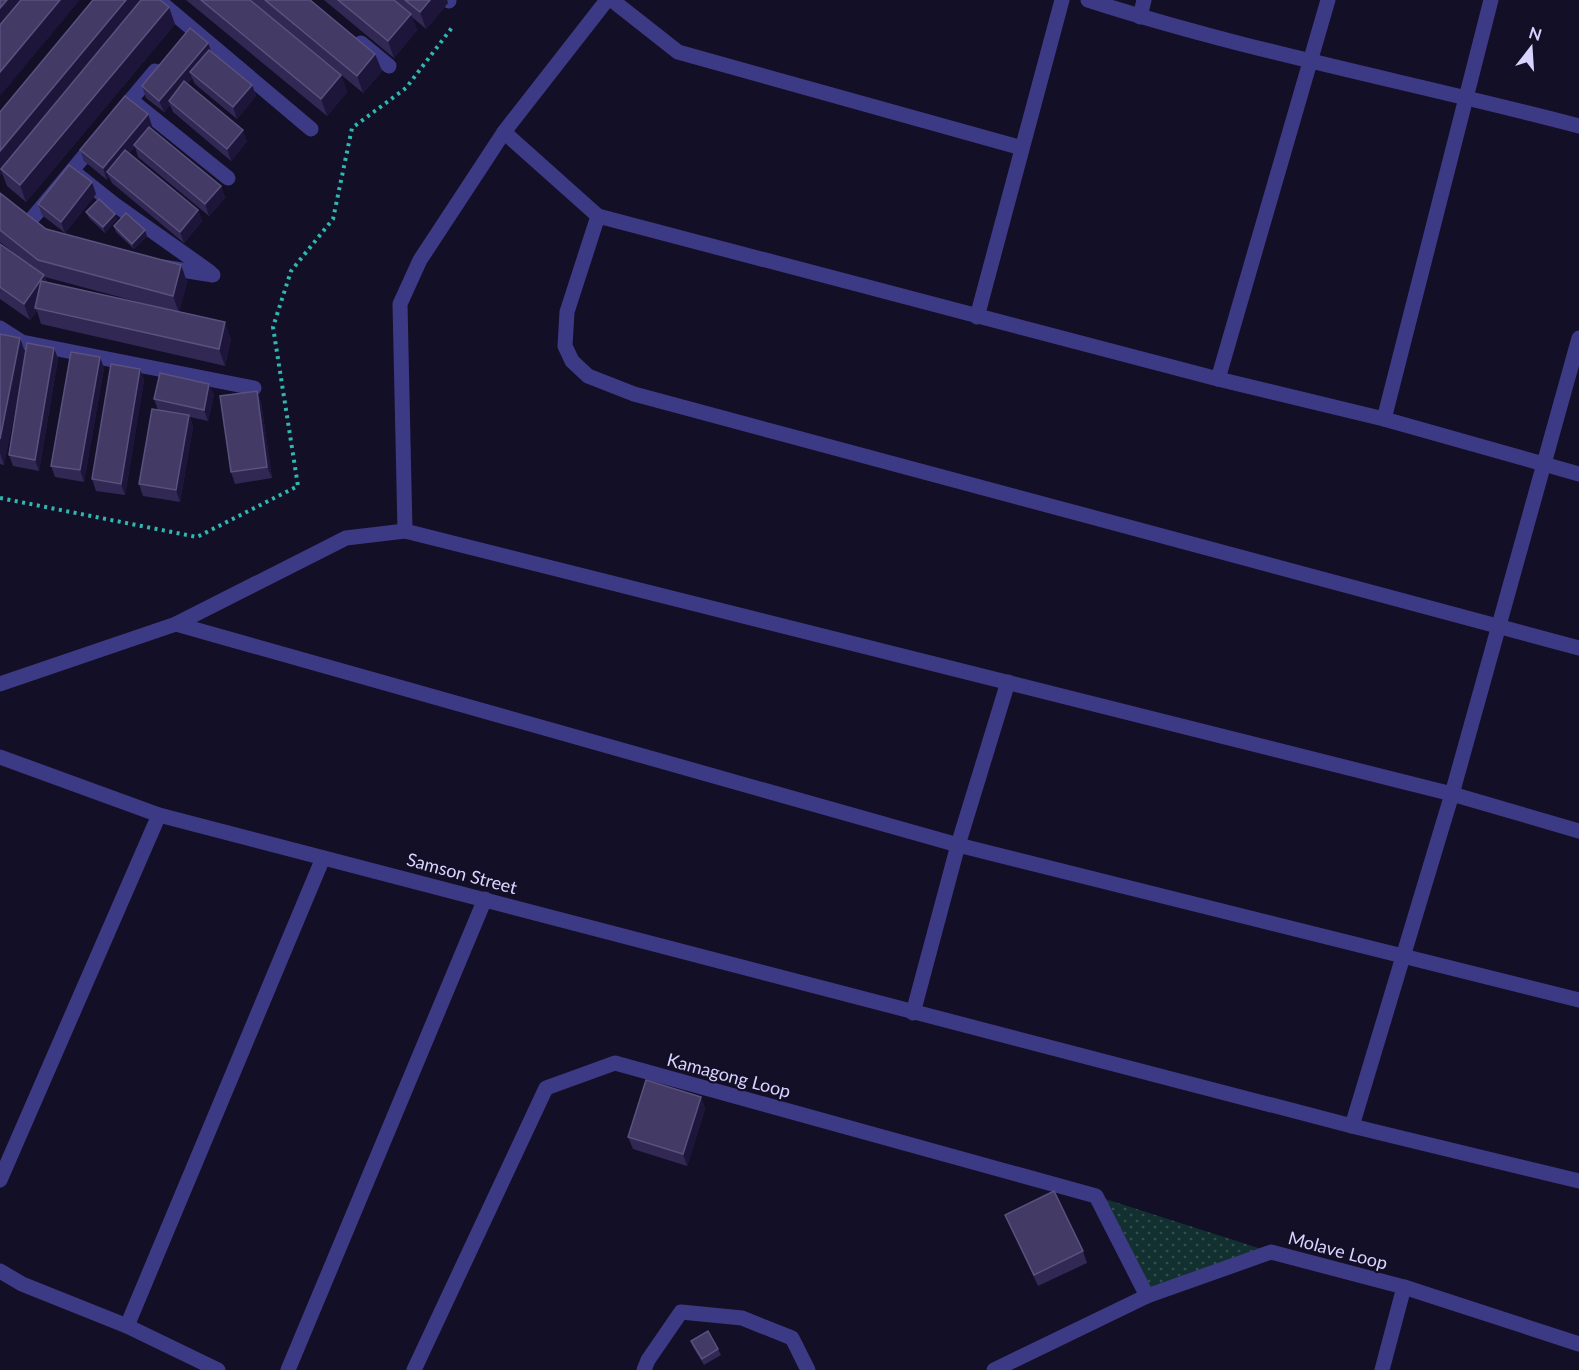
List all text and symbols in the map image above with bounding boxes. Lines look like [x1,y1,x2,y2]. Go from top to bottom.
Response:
north arrow [1501,18,1561,78]
text: N [1527,22,1544,44]
street label: Samson Street [404,848,520,898]
street label: Kamagong Loop [665,1048,793,1102]
street label: Molave Loop [1286,1226,1390,1274]

